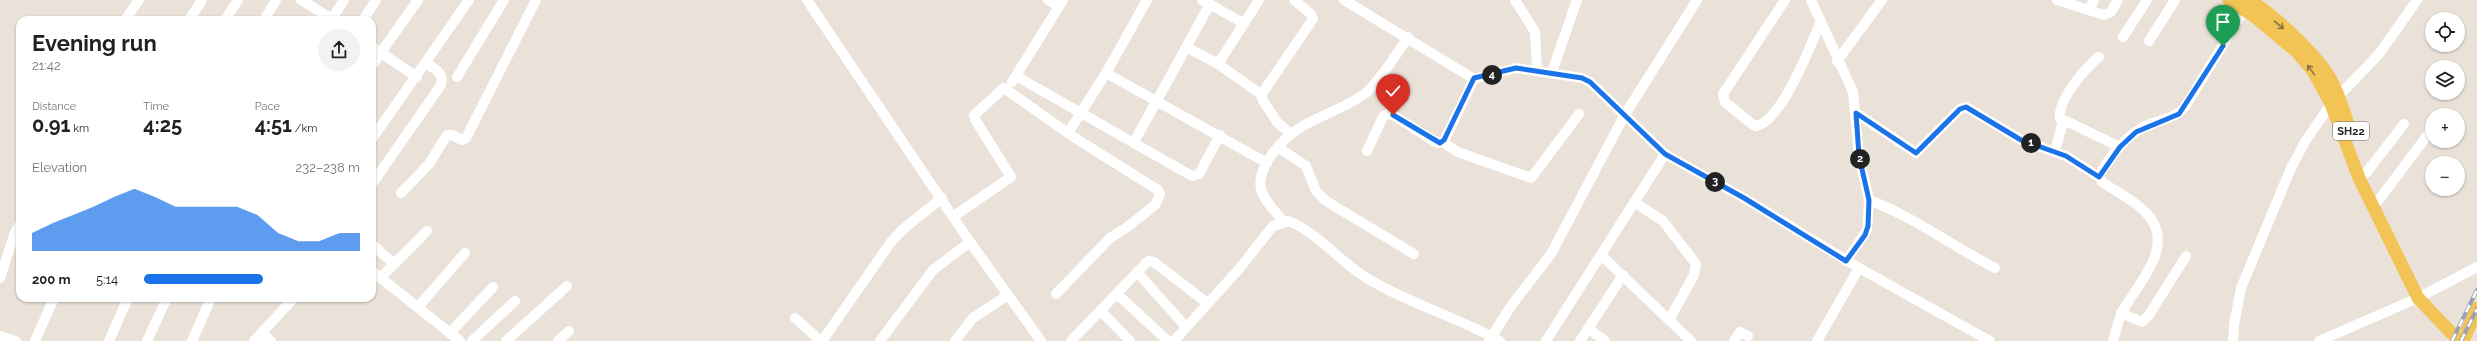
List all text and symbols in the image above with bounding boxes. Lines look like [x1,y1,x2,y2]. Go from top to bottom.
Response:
pin [2206,5,2240,46]
icon: arrive [2212,11,2234,33]
map controls [2425,12,2465,196]
button: locate [2425,12,2465,52]
one-way arrow [2274,20,2285,29]
button: share [318,29,360,71]
text: Evening run [32,30,157,56]
text: 21:42 [32,58,61,73]
button: layers [2425,60,2465,100]
pin: 4 [1482,65,1502,85]
one-way arrow [2307,65,2315,76]
text: 4 [1489,68,1495,81]
pin [1376,74,1410,115]
icon: check [1382,80,1404,102]
text: Distance [32,100,76,113]
text: Time [143,100,169,113]
text: Pace [255,100,280,113]
button: + [2425,108,2465,148]
text: 0.91 [32,113,70,137]
text: 4:25 [143,113,182,137]
text: 4:51 [255,113,292,137]
text: km [70,122,89,135]
text: /km [292,122,317,135]
road number: SH22 [2333,122,2369,140]
pin: 1 [2021,133,2041,153]
text: 1 [2028,136,2034,149]
pin: 2 [1850,149,1870,169]
text: 2 [1857,152,1863,165]
button: − [2425,156,2465,196]
text: Elevation [32,160,87,175]
text: 232–238 m [295,160,360,175]
pin: 3 [1705,172,1725,192]
text: 3 [1712,175,1718,188]
text: 200 m [32,272,71,287]
text: 5:14 [96,272,118,287]

